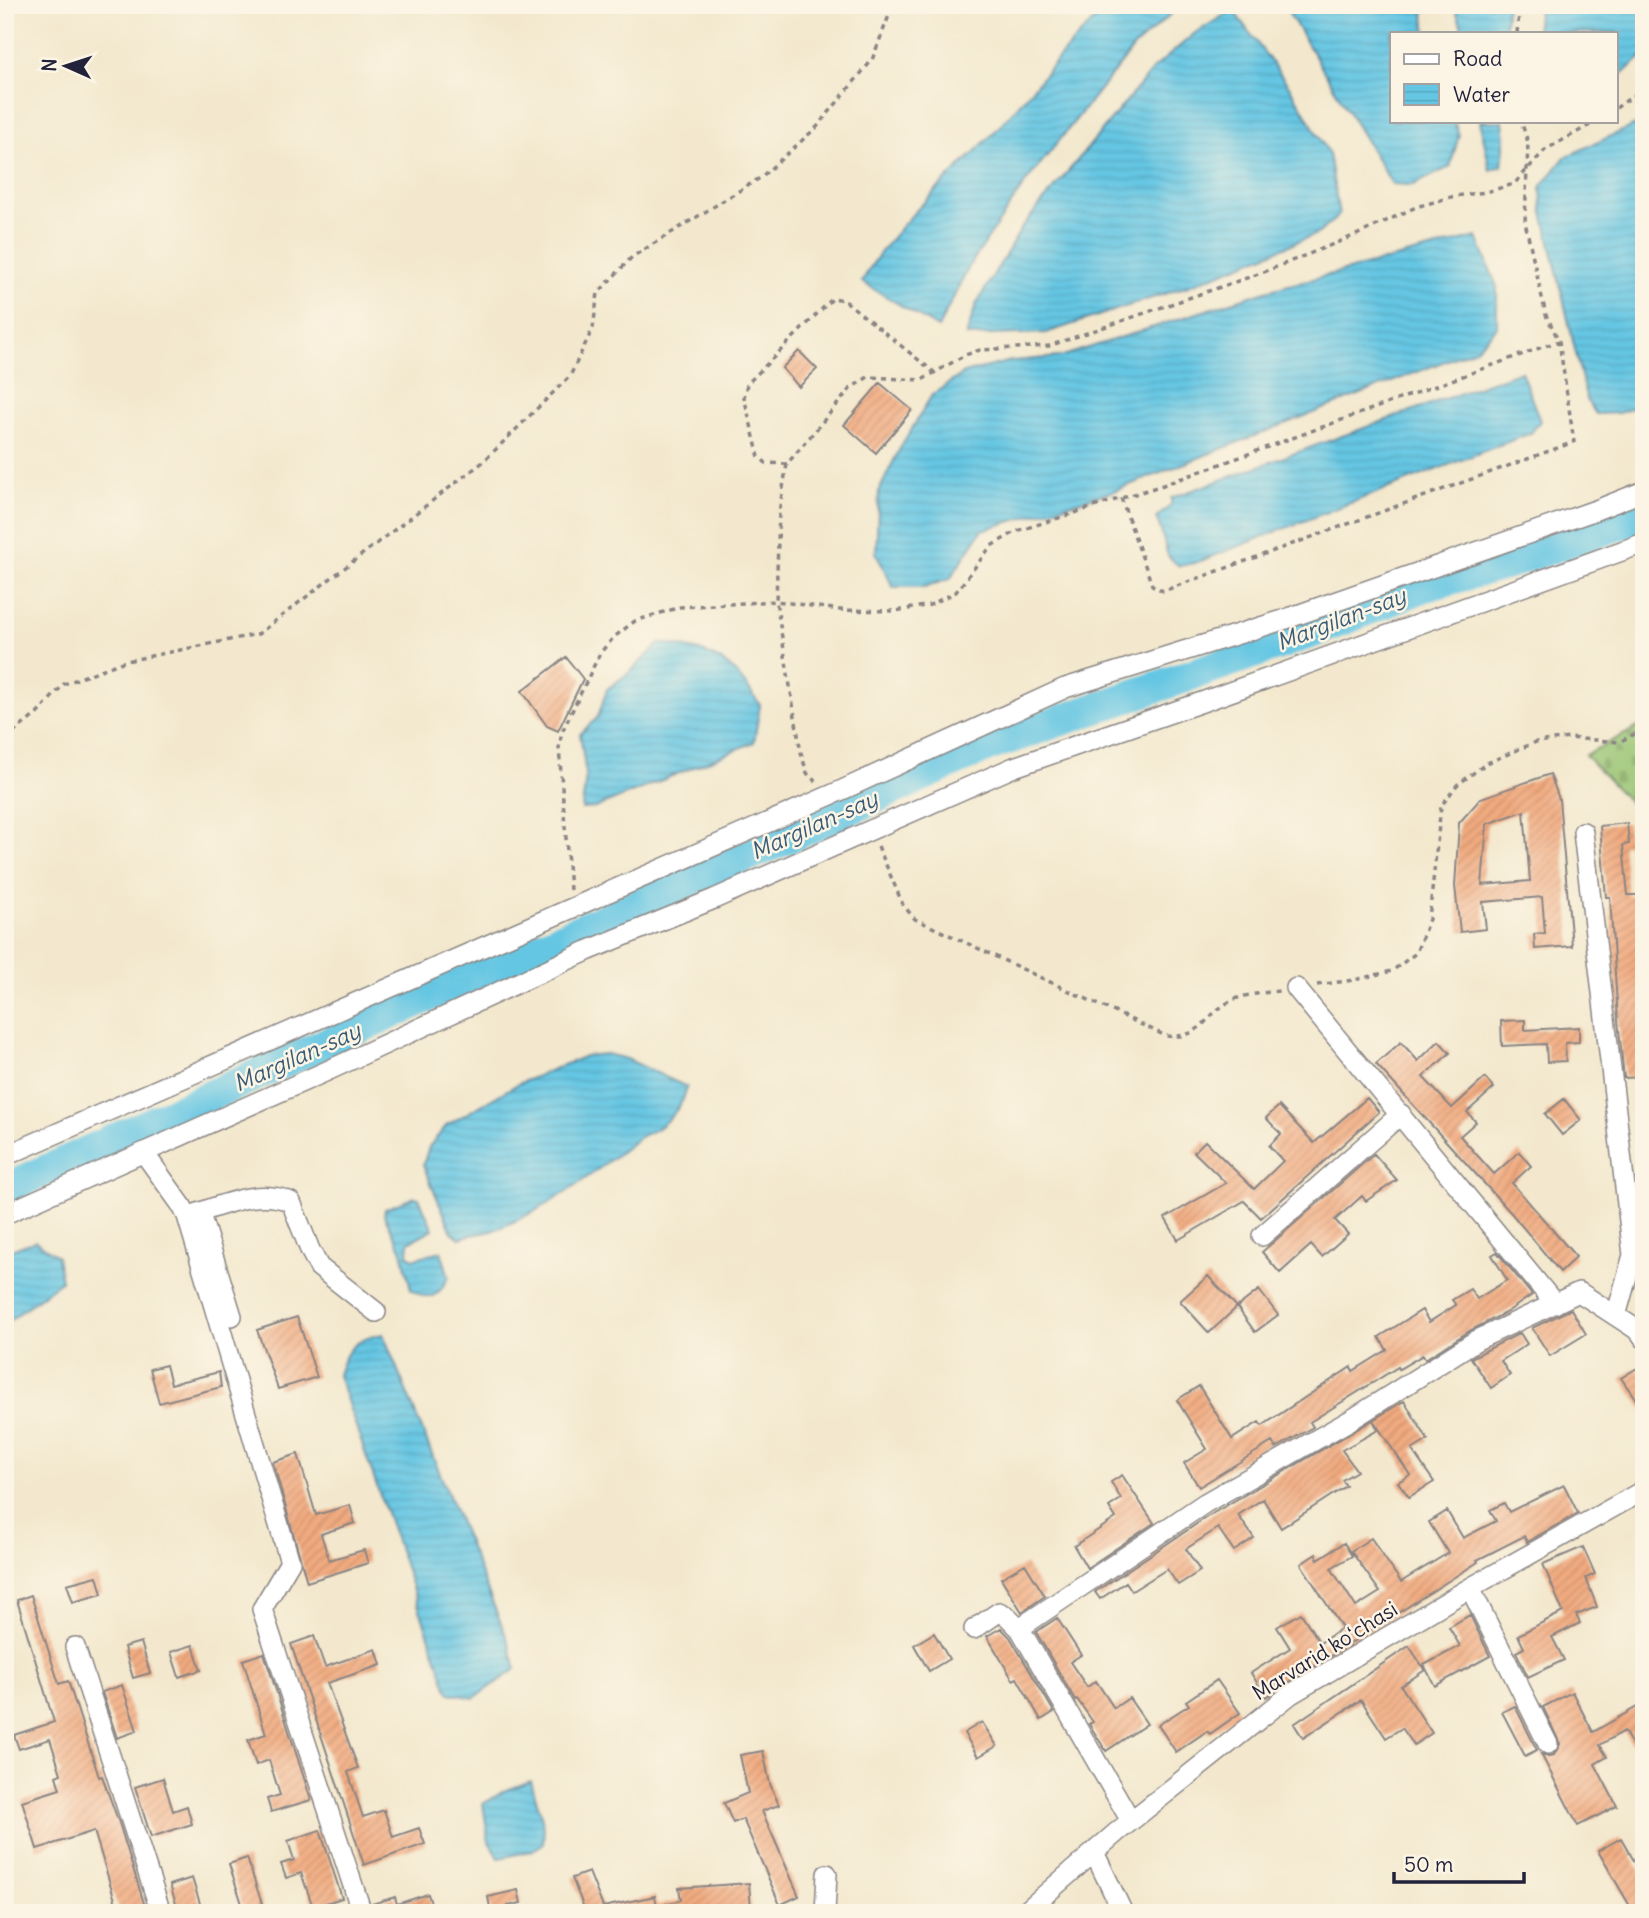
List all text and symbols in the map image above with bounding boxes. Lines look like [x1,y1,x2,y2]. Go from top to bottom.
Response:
north arrow [32,32,102,102]
legend [1390,32,1618,122]
text: Road [1453,45,1502,72]
text: N [37,58,61,72]
text: Water [1453,81,1511,108]
water label: Margilan-say [1272,580,1411,656]
water label: Margilan-say [746,783,884,865]
water label: Margilan-say [229,1015,367,1097]
street label: Marvarid koʻchasi [1247,1595,1402,1706]
scale bar [1394,1841,1523,1885]
text: 50 m [1404,1851,1453,1878]

